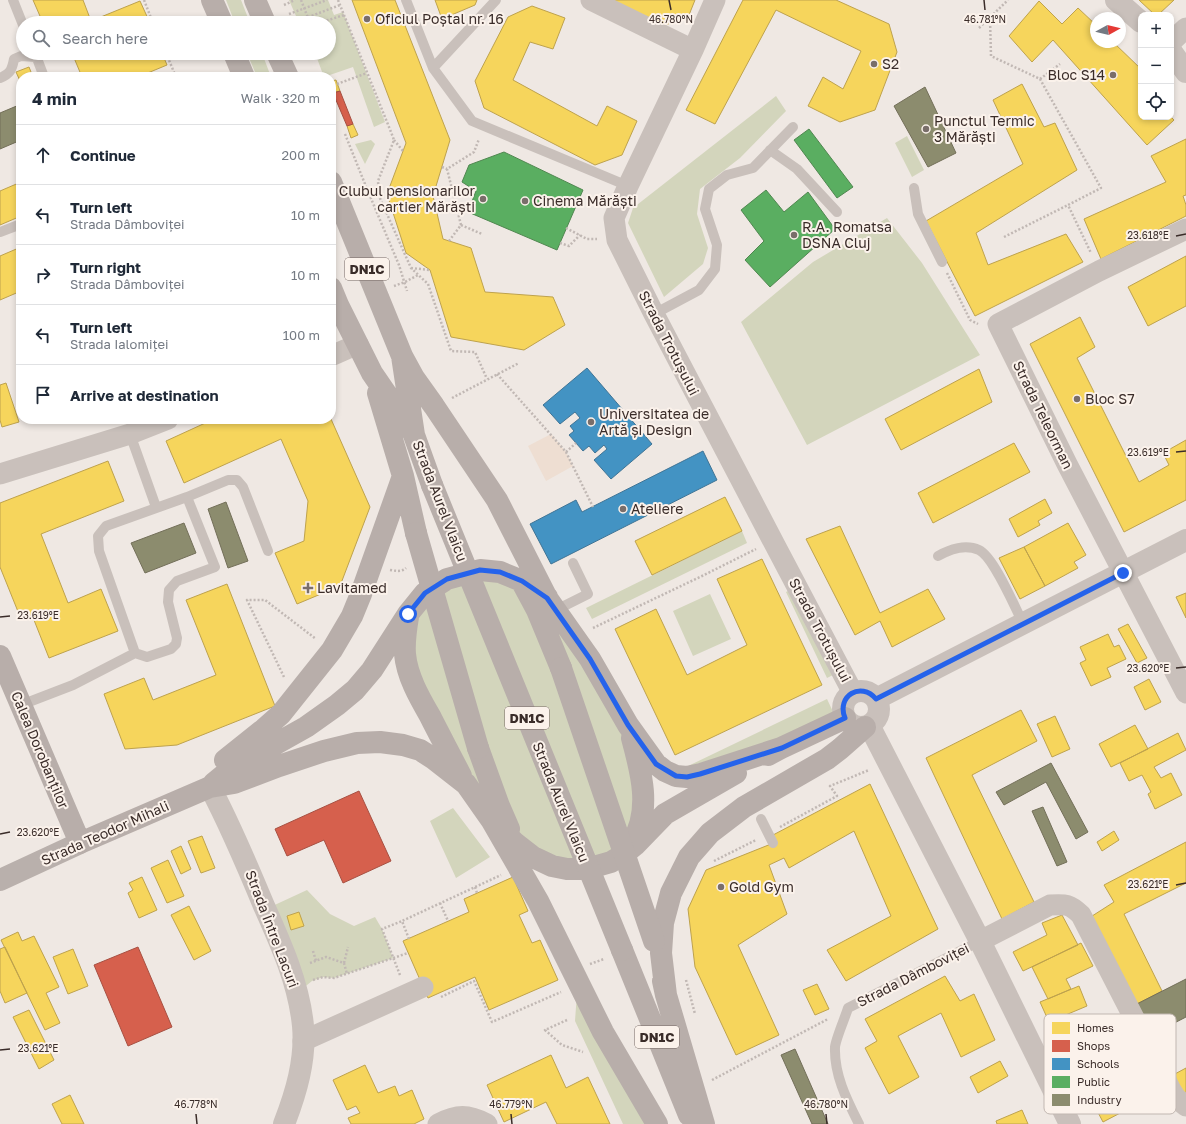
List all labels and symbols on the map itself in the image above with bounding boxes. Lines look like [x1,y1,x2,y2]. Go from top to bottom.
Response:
place label: Oficiul Poștal nr. 16 [375,10,504,27]
north arrow [1090,12,1126,48]
text: 46.780°N [649,13,693,25]
text: 46.781°N [964,13,1006,25]
marker: Oficiul Poștal nr. 16 [362,14,372,24]
place label: S2 [882,55,899,72]
marker: S2 [869,59,879,69]
place label: Bloc S14 [1047,66,1105,83]
marker: Bloc S14 [1108,70,1118,80]
place label: Punctul Termic 3 Mărăști [934,112,1035,145]
marker: Punctul Termic 3 Mărăști [921,124,931,134]
place label: Clubul pensionarilor cartier Mărăști [339,182,476,215]
place label: Cinema Mărăști [533,192,637,209]
marker: Clubul pensionarilor cartier Mărăști [478,194,488,204]
marker: Cinema Mărăști [520,196,530,206]
place label: R.A. Romatsa DSNA Cluj [802,218,892,251]
text: 23.618°E [1127,229,1169,241]
marker: R.A. Romatsa DSNA Cluj [789,230,799,240]
road number: DN1C [345,258,389,280]
street label: Strada Trotușului [636,288,703,398]
street label: Strada Teleorman [1010,358,1077,472]
place label: Bloc S7 [1085,390,1135,407]
marker: Bloc S7 [1072,394,1082,404]
place label: Universitatea de Artă și Design [599,405,709,438]
marker: Universitatea de Artă și Design [586,417,596,427]
street label: Strada Aurel Vlaicu [410,438,471,564]
text: 23.619°E [1127,446,1169,458]
place label: Ateliere [631,500,683,517]
marker: Ateliere [618,504,628,514]
route end [1114,564,1132,582]
street label: Strada Trotușului [786,575,855,685]
place label: Lavitamed [317,579,387,596]
marker: Lavitamed [302,582,314,594]
route start [399,605,417,623]
text: 23.619°E [17,609,59,621]
text: 23.620°E [1127,662,1169,674]
street label: Calea Dorobanților [8,689,73,812]
road number: DN1C [505,707,549,729]
street label: Strada Aurel Vlaicu [530,739,593,864]
street label: Strada Teodor Mihali [38,797,171,868]
text: 23.620°E [17,826,59,838]
street label: Strada Între Lacuri [242,868,303,990]
place label: Gold Gym [729,878,794,895]
text: 23.621°E [1128,878,1168,890]
marker: Gold Gym [716,882,726,892]
street label: Strada Dâmboviței [854,939,972,1010]
legend [1044,1014,1176,1114]
text: Homes [1077,1021,1114,1034]
road number: DN1C [635,1026,679,1048]
text: Shops [1077,1039,1110,1052]
text: 23.621°E [18,1042,58,1054]
text: Schools [1077,1057,1120,1070]
text: Public [1077,1075,1110,1088]
text: Industry [1077,1093,1122,1106]
text: 46.778°N [174,1098,218,1110]
text: 46.779°N [489,1098,533,1110]
text: 46.780°N [804,1098,848,1110]

